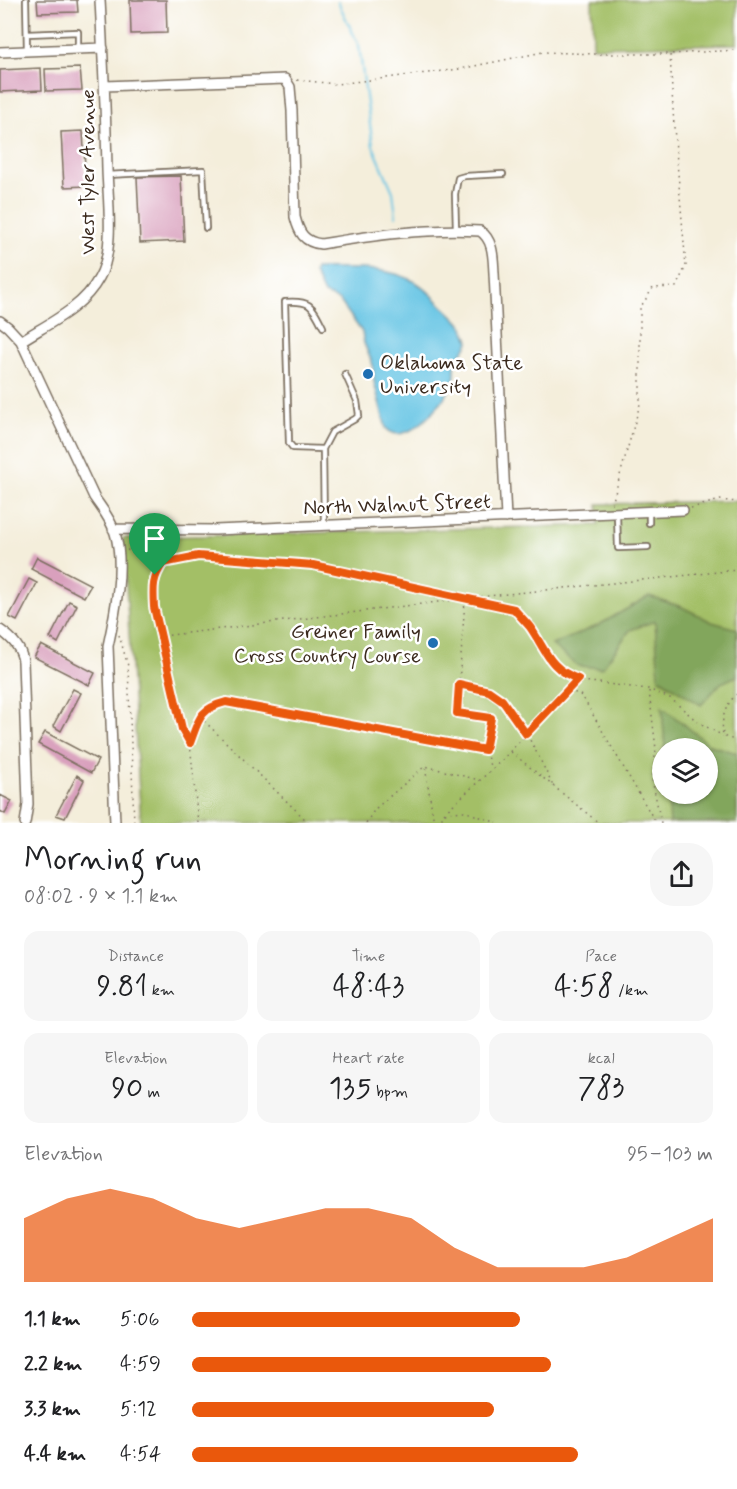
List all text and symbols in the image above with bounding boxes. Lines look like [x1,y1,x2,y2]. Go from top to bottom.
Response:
street label: West Tyler Avenue [74,89,102,255]
place label: Oklahoma State University [380,349,523,401]
marker: Oklahoma State University [361,367,375,381]
street label: North Walnut Street [303,488,491,522]
pin [129,513,180,575]
icon: arrive [138,522,171,555]
place label: Greiner Family Cross Country Course [234,618,421,670]
marker: Greiner Family Cross Country Course [426,636,440,650]
map controls [652,738,718,804]
button: layers [652,738,718,804]
text: Morning run [24,838,202,882]
button: share [650,843,713,906]
text: 08:02 · 9 × 1.1 km [24,883,178,910]
text: Distance [108,946,164,967]
text: Time [352,946,385,967]
text: Pace [585,946,617,967]
text: 9.81 [97,967,147,1006]
text: 48:43 [332,967,405,1006]
text: 4:58 [554,967,614,1006]
text: km [147,980,175,1001]
text: /km [614,980,648,1001]
text: Elevation [104,1048,167,1069]
text: Heart rate [333,1048,404,1069]
text: kcal [588,1048,615,1069]
text: 90 [111,1069,143,1108]
text: 135 [329,1069,372,1108]
text: 783 [578,1069,625,1108]
text: m [143,1082,160,1103]
text: bpm [372,1082,408,1103]
text: Elevation [24,1141,103,1168]
text: 95–103 m [627,1141,713,1168]
text: 1.1 km [24,1306,81,1333]
text: 5:06 [120,1306,160,1333]
text: 2.2 km [24,1351,82,1378]
text: 4:59 [120,1351,161,1378]
text: 3.3 km [24,1396,81,1423]
text: 5:12 [120,1396,157,1423]
text: 4.4 km [24,1441,86,1468]
text: 4:54 [120,1441,161,1468]

